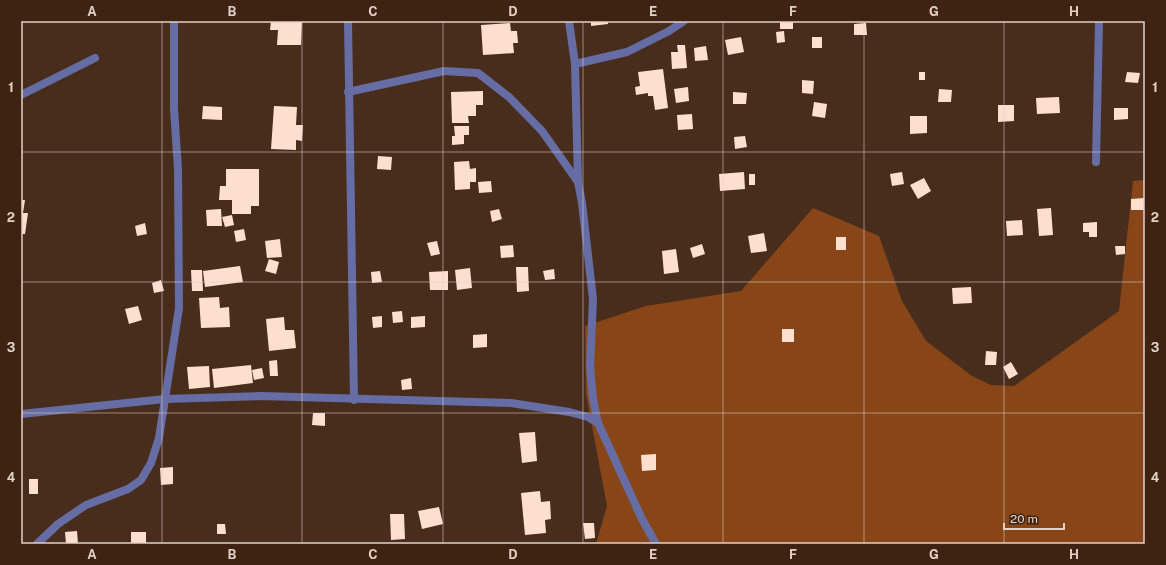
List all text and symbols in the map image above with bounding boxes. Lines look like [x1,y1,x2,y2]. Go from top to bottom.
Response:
text: A [87,4,97,19]
text: B [228,4,237,19]
text: C [368,4,378,19]
text: D [508,4,518,19]
text: E [649,4,657,19]
text: F [789,4,797,19]
text: G [929,4,939,19]
text: H [1069,4,1079,19]
text: 1 [8,80,14,95]
text: 1 [1152,80,1158,95]
text: 2 [7,210,15,225]
text: 2 [1151,210,1159,225]
text: 3 [7,340,16,355]
text: 3 [1151,340,1160,355]
text: 4 [7,470,16,485]
text: 4 [1151,470,1160,485]
scale bar [1004,505,1064,531]
text: 20 m [1010,512,1038,526]
text: A [87,547,97,562]
text: B [228,547,237,562]
text: C [368,547,378,562]
text: D [508,547,518,562]
text: E [649,547,657,562]
text: F [789,547,797,562]
text: G [929,547,939,562]
text: H [1069,547,1079,562]

